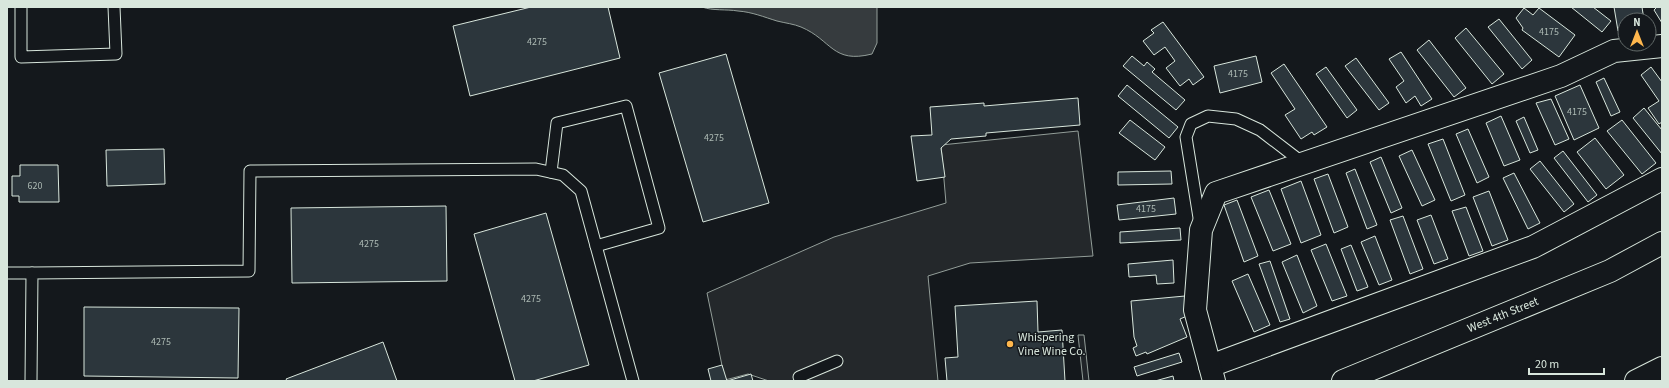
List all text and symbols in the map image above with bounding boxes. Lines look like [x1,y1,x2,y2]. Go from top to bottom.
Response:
north arrow [1617,12,1657,52]
text: N [1633,15,1641,30]
house number: 4175 [1539,25,1559,39]
house number: 4275 [527,35,547,49]
house number: 4175 [1228,67,1248,81]
house number: 4175 [1567,105,1587,119]
house number: 4275 [704,131,724,145]
house number: 620 [28,179,42,193]
house number: 4175 [1136,202,1156,216]
house number: 4275 [359,237,379,251]
house number: 4275 [521,292,541,306]
street label: West 4th Street [1465,293,1541,337]
place label: Whispering Vine Wine Co. [1018,329,1086,360]
house number: 4275 [151,335,171,349]
marker: Whispering Vine Wine Co. [1005,339,1015,349]
scale bar [1529,350,1604,376]
text: 20 m [1535,356,1559,373]

